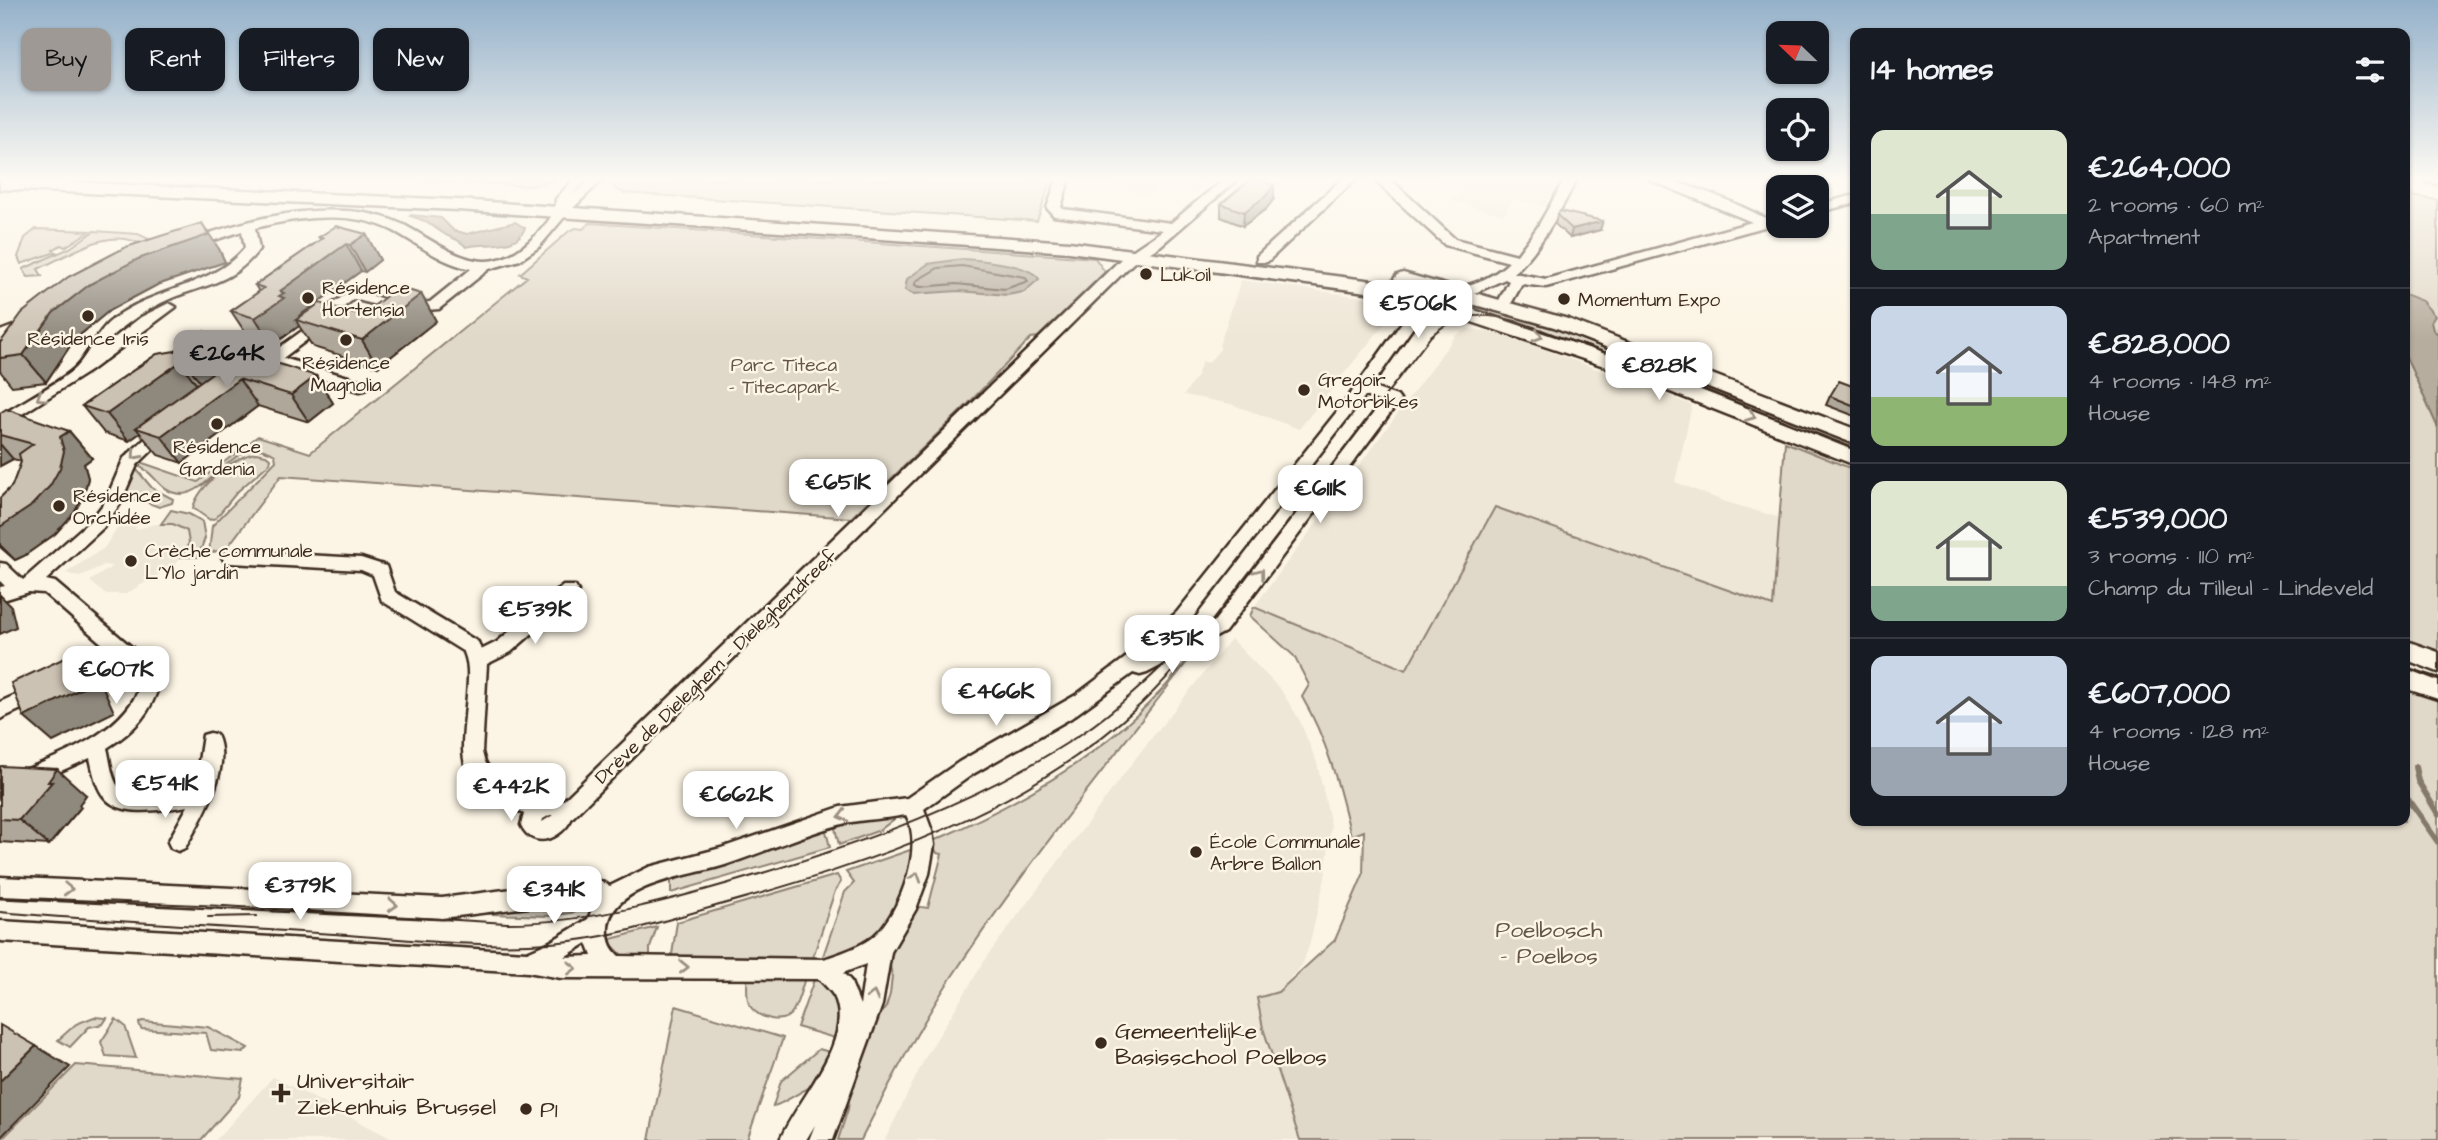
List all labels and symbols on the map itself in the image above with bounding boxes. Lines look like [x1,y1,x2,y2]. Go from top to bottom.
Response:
north arrow [1766,21,1829,84]
place label: Lukoil [1160,262,1211,289]
marker: Lukoil [1138,266,1154,282]
place label: Résidence Hortensia [322,275,410,324]
pin: €506K [1369,280,1467,340]
place label: Momentum Expo [1578,287,1720,314]
marker: Résidence Hortensia [300,290,316,306]
marker: Momentum Expo [1556,291,1572,307]
marker: Résidence Iris [80,308,96,324]
place label: Résidence Iris [27,326,149,353]
one-way arrow [1532,328,1544,343]
pin: €264K [178,330,276,390]
marker: Résidence Magnolia [338,332,354,348]
pin: €828K [1610,342,1708,402]
place label: Résidence Magnolia [302,350,390,400]
park label: Parc Titeca - Titecapark [729,352,839,401]
place label: Gregoir Motorbikes [1318,367,1418,416]
marker: Gregoir Motorbikes [1296,382,1312,398]
one-way arrow [36,389,49,401]
one-way arrow [1744,408,1756,422]
marker: Résidence Gardenia [209,416,225,432]
place label: Résidence Gardenia [173,434,261,483]
one-way arrow [132,447,144,460]
pin: €651K [789,460,887,519]
pin: €611K [1271,466,1369,525]
place label: Résidence Orchidée [73,483,161,532]
marker: Résidence Orchidée [51,498,67,514]
place label: Crèche communale L'Ylo jardin [145,538,313,587]
street label: Drève de Dieleghem - Dieleghemdreef [589,543,844,791]
marker: Crèche communale L'Ylo jardin [123,553,139,569]
one-way arrow [1252,568,1264,580]
pin: €539K [486,586,584,646]
pin: €351K [1123,616,1221,675]
pin: €607K [67,646,165,706]
pin: €466K [947,668,1045,728]
pin: €541K [116,760,214,820]
pin: €442K [462,764,560,823]
pin: €662K [687,772,785,831]
one-way arrow [837,808,849,822]
place label: École Communale Arbre Ballon [1210,829,1361,878]
marker: École Communale Arbre Ballon [1188,844,1204,860]
pin: €379K [251,862,349,922]
pin: €341K [505,866,603,926]
one-way arrow [907,871,922,883]
one-way arrow [63,882,74,897]
one-way arrow [388,898,399,913]
park label: Poelbosch - Poelbos [1495,914,1603,972]
one-way arrow [679,959,689,975]
one-way arrow [567,960,577,976]
one-way arrow [865,990,879,1002]
place label: Gemeentelijke Basisschool Poelbos [1115,1015,1327,1073]
marker: Gemeentelijke Basisschool Poelbos [1093,1035,1109,1051]
place label: Universitair Ziekenhuis Brussel [297,1065,496,1123]
marker: Universitair Ziekenhuis Brussel [271,1083,291,1103]
place label: P1 [540,1094,558,1126]
marker: P1 [518,1101,534,1117]

